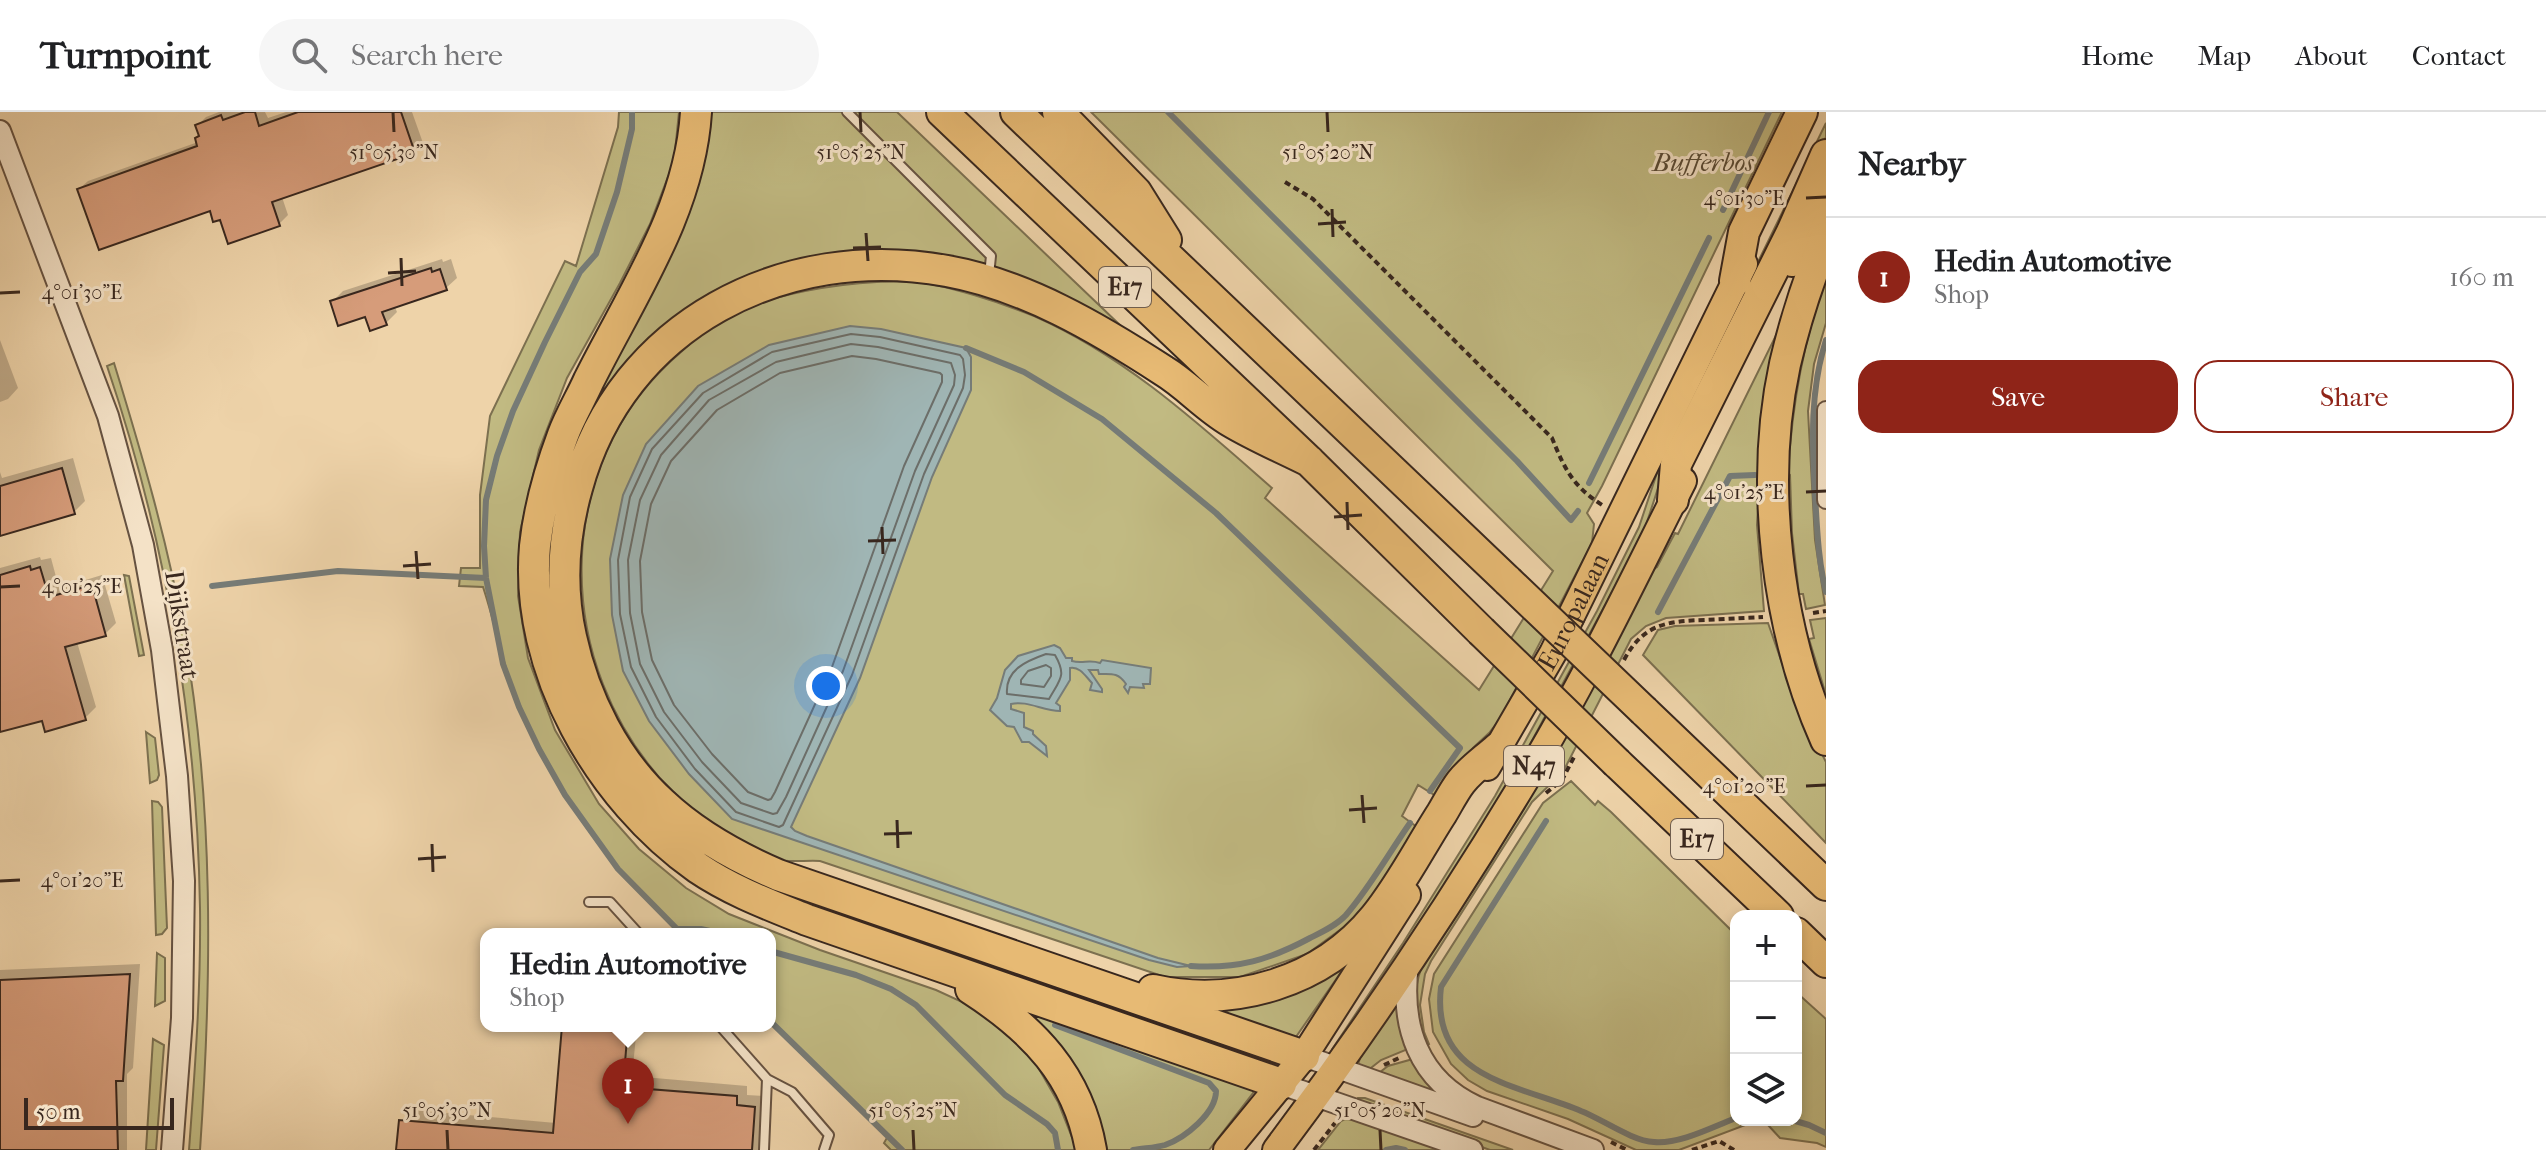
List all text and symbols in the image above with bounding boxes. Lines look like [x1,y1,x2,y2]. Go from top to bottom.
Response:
search box [259,19,819,91]
text: Turnpoint [40,33,211,78]
icon: search [287,33,331,77]
text: Search here [351,38,503,73]
text: Home [2081,39,2154,72]
text: Map [2198,39,2251,72]
text: About [2295,39,2368,72]
text: Contact [2412,39,2506,72]
text: 51°05'30"N [349,141,439,164]
text: 51°05'25"N [817,141,905,164]
text: 51°05'20"N [1282,141,1374,164]
text: Nearby [1858,144,1965,184]
park label: Bufferbos [1651,147,1754,178]
text: 4°01'30"E [1704,187,1784,210]
text: Hedin Automotive [1934,244,2171,279]
text: 1 [1879,262,1889,293]
text: 160 m [2449,262,2514,293]
road number: E17 [1099,267,1151,307]
text: Shop [1934,279,1989,310]
text: 4°01'30"E [42,281,122,304]
button: Save [1858,360,2178,433]
button: Share [2194,360,2514,433]
text: 4°01'25"E [1704,481,1784,504]
street label: Europalaan [1531,548,1615,676]
street label: Dijkstraat [158,568,206,683]
text: 4°01'25"E [42,575,122,598]
your location [806,666,846,706]
road number: N47 [1504,746,1564,786]
text: 4°01'20"E [1703,775,1785,798]
road number: E17 [1671,819,1723,859]
text: 4°01'20"E [41,869,123,892]
map controls [1730,910,1802,1126]
button: + [1730,910,1802,982]
popup [480,928,776,1032]
text: Hedin Automotive [509,947,747,982]
text: Shop [509,982,565,1013]
button: − [1730,982,1802,1054]
button: layers [1730,1054,1802,1126]
pin: 1 [602,1058,654,1124]
scale bar [24,1094,174,1130]
text: 50 m [36,1099,81,1125]
text: 51°05'30"N [402,1099,492,1122]
text: 51°05'25"N [869,1099,957,1122]
text: 51°05'20"N [1334,1099,1426,1122]

